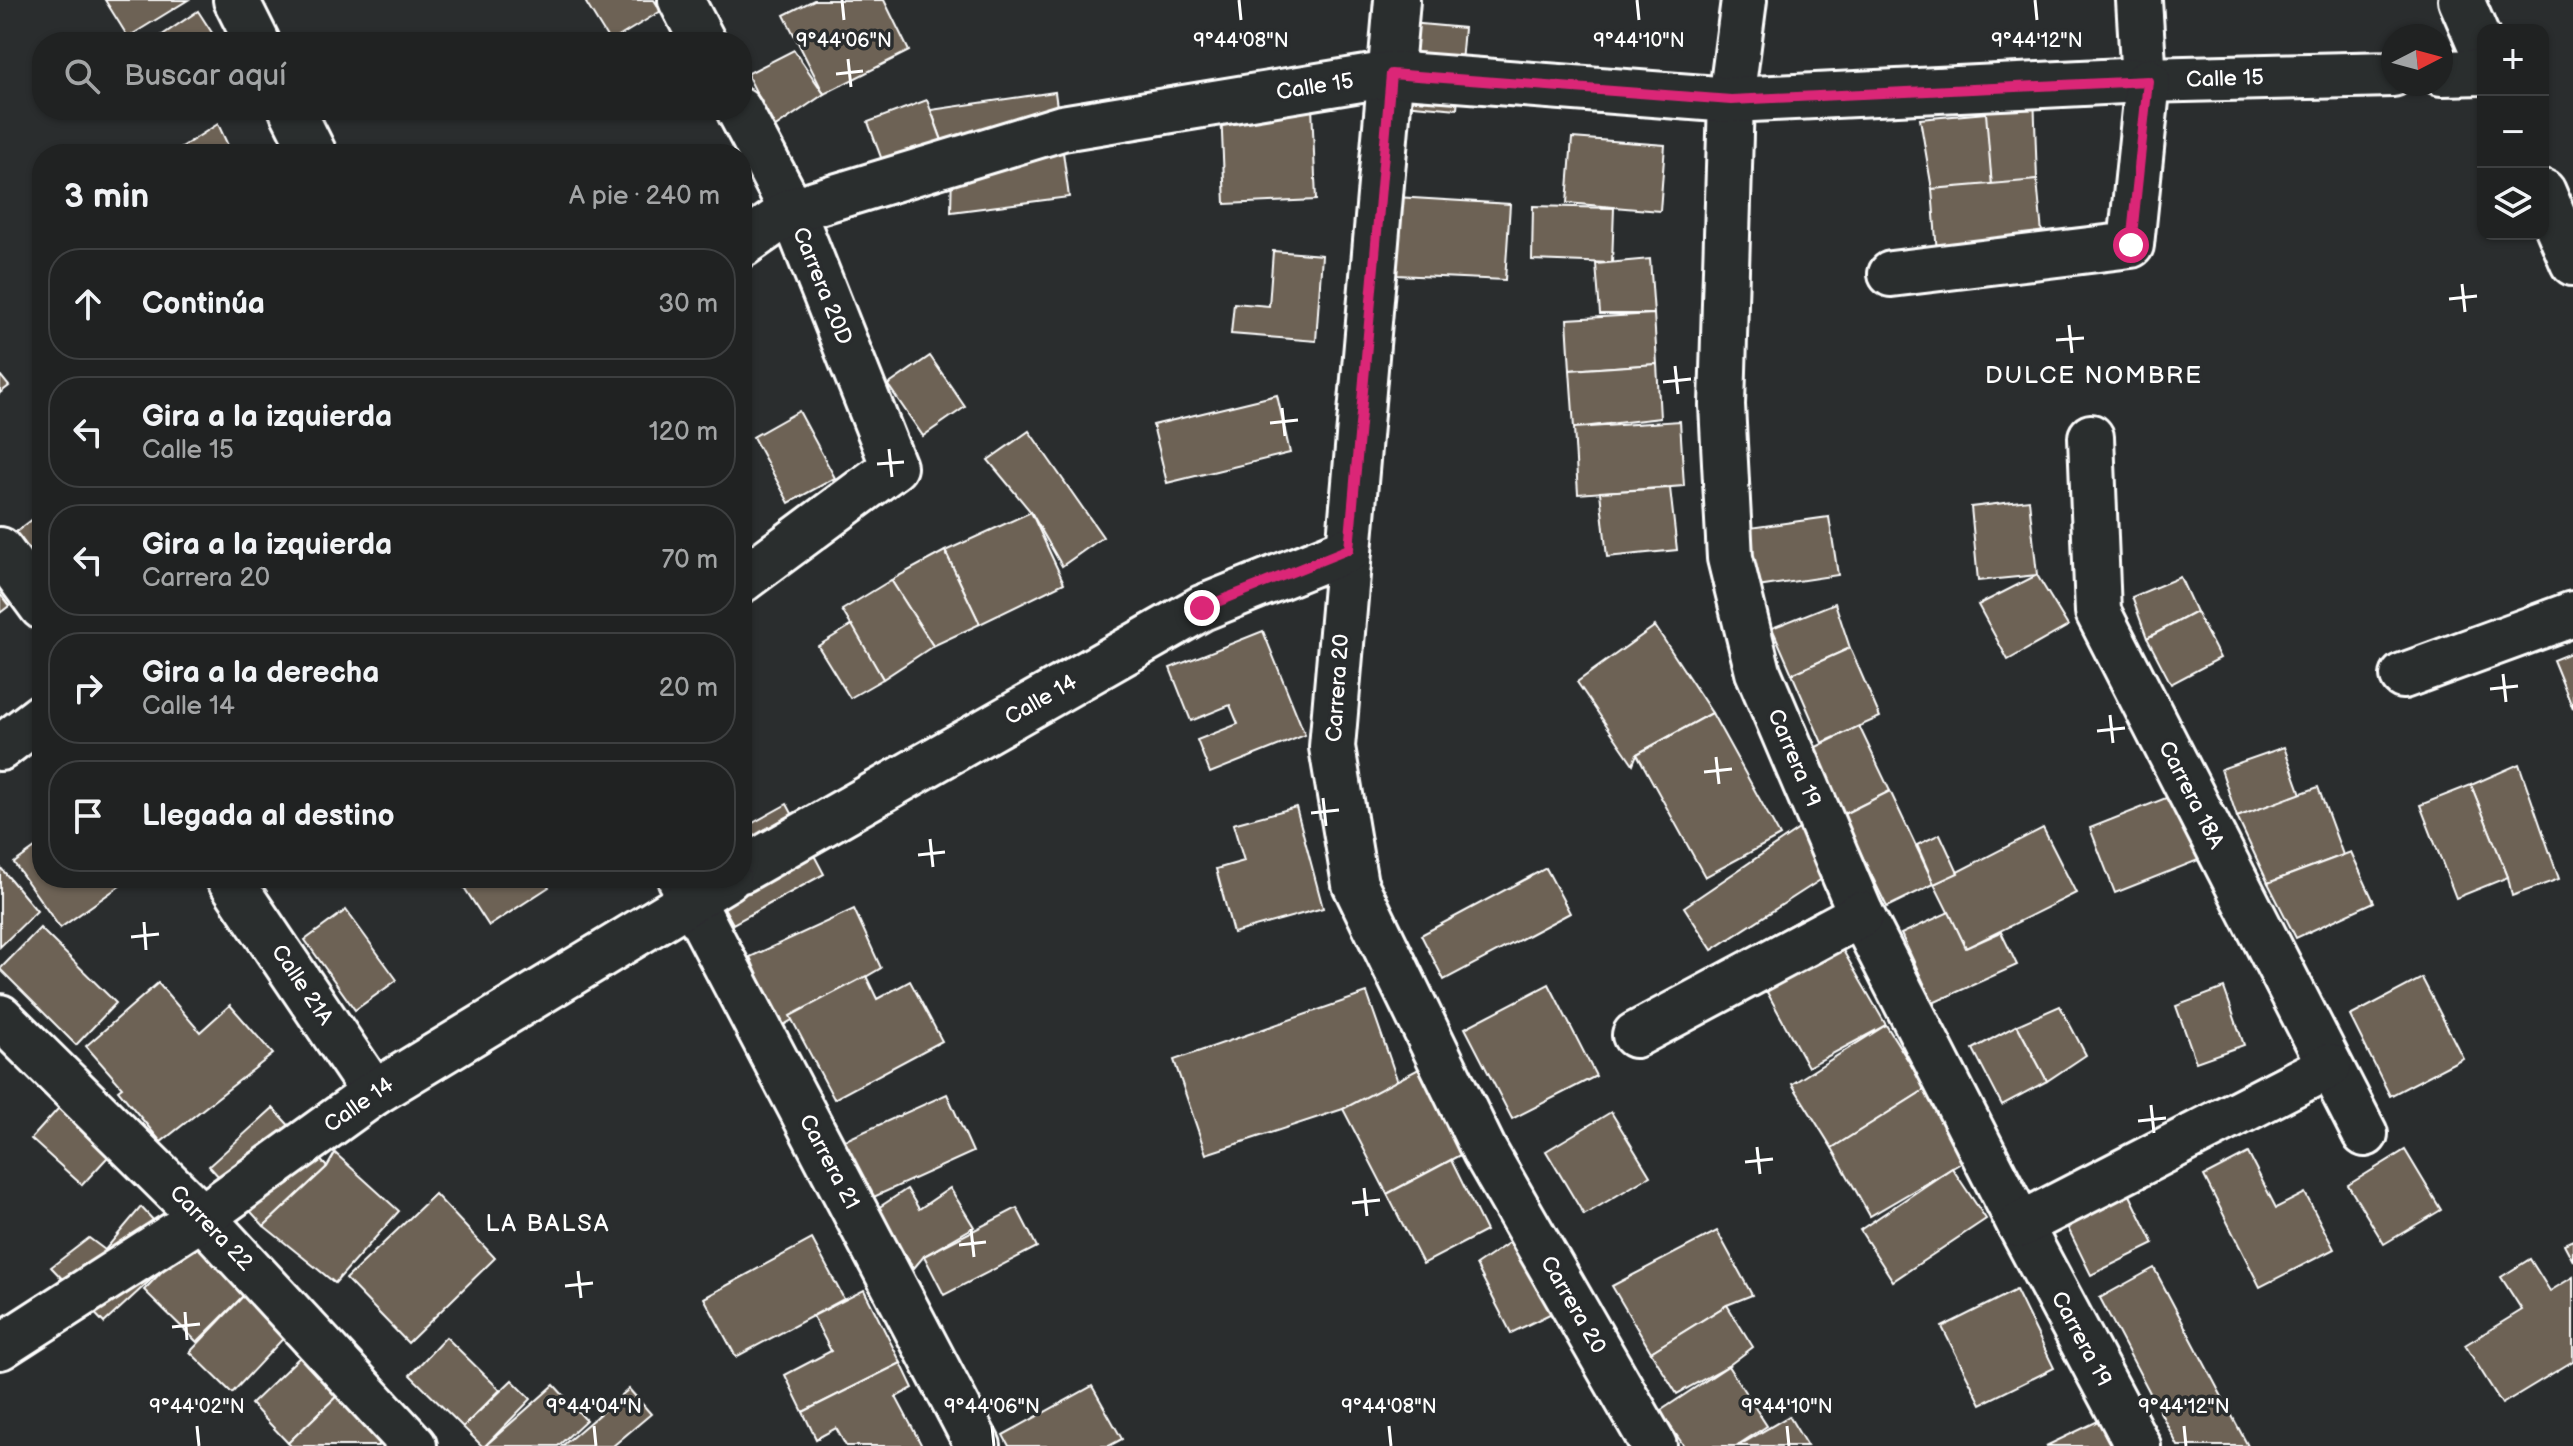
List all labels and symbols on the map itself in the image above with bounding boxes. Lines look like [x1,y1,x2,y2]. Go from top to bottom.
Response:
north arrow [2381,24,2453,96]
text: 9°44'06"N [796,29,892,53]
text: 9°44'08"N [1193,29,1289,53]
text: 9°44'10"N [1593,29,1685,53]
text: 9°44'12"N [1991,29,2083,53]
street label: Calle 15 [2186,64,2264,94]
street label: Calle 15 [1274,68,1356,106]
street label: Carrera 20D [786,223,858,349]
route start [2113,227,2149,263]
district label: DULCE NOMBRE [1985,361,2203,390]
route end [1184,590,1220,626]
street label: Carrera 20 [1321,633,1355,743]
street label: Calle 14 [1000,668,1082,731]
street label: Carrera 19 [1761,705,1827,811]
street label: Carrera 18A [2152,737,2230,854]
street label: Calle 21A [265,940,339,1031]
street label: Calle 14 [319,1071,399,1139]
street label: Carrera 21 [793,1110,865,1214]
street label: Carrera 22 [164,1180,258,1276]
district label: LA BALSA [485,1209,611,1238]
street label: Carrera 20 [1534,1251,1612,1359]
street label: Carrera 19 [2045,1287,2117,1391]
text: 9°44'02"N [149,1395,245,1419]
text: 9°44'04"N [546,1395,642,1419]
text: 9°44'06"N [944,1395,1040,1419]
text: 9°44'08"N [1341,1395,1437,1419]
text: 9°44'10"N [1741,1395,1833,1419]
text: 9°44'12"N [2138,1395,2230,1419]

